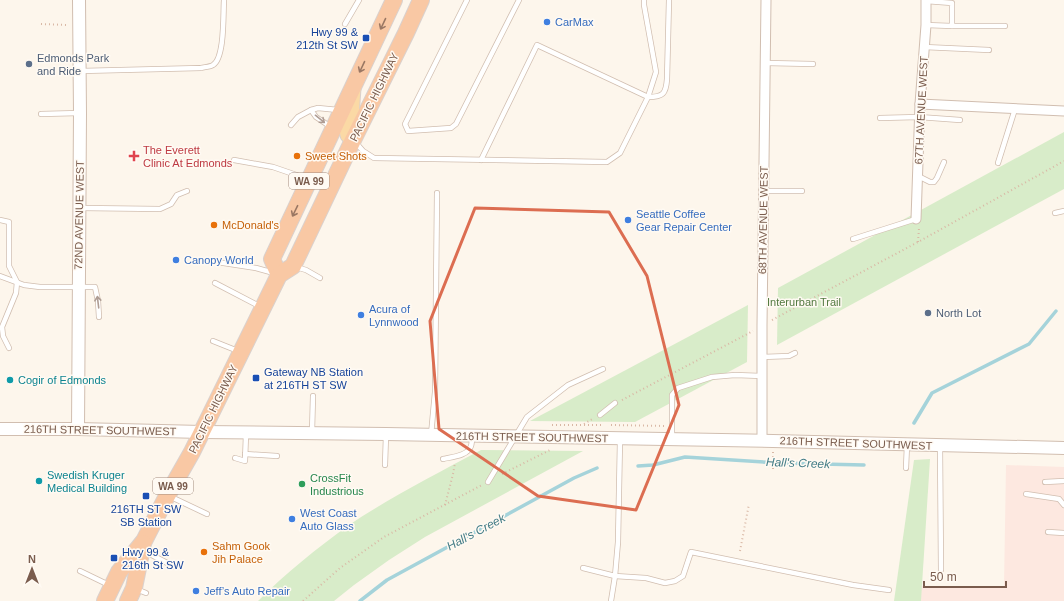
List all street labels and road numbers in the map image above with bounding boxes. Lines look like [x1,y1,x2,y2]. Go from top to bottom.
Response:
street label: PACIFIC HIGHWAY [347,50,401,143]
street label: 67TH AVENUE WEST [912,55,930,165]
street label: 72ND AVENUE WEST [72,160,86,270]
street label: 68TH AVENUE WEST [756,165,770,274]
road number: WA 99 [289,173,329,189]
street label: PACIFIC HIGHWAY [186,362,240,455]
street label: 216TH STREET SOUTHWEST [24,423,177,437]
street label: 216TH STREET SOUTHWEST [456,430,609,444]
street label: 216TH STREET SOUTHWEST [780,434,933,452]
road number: WA 99 [153,478,193,494]

